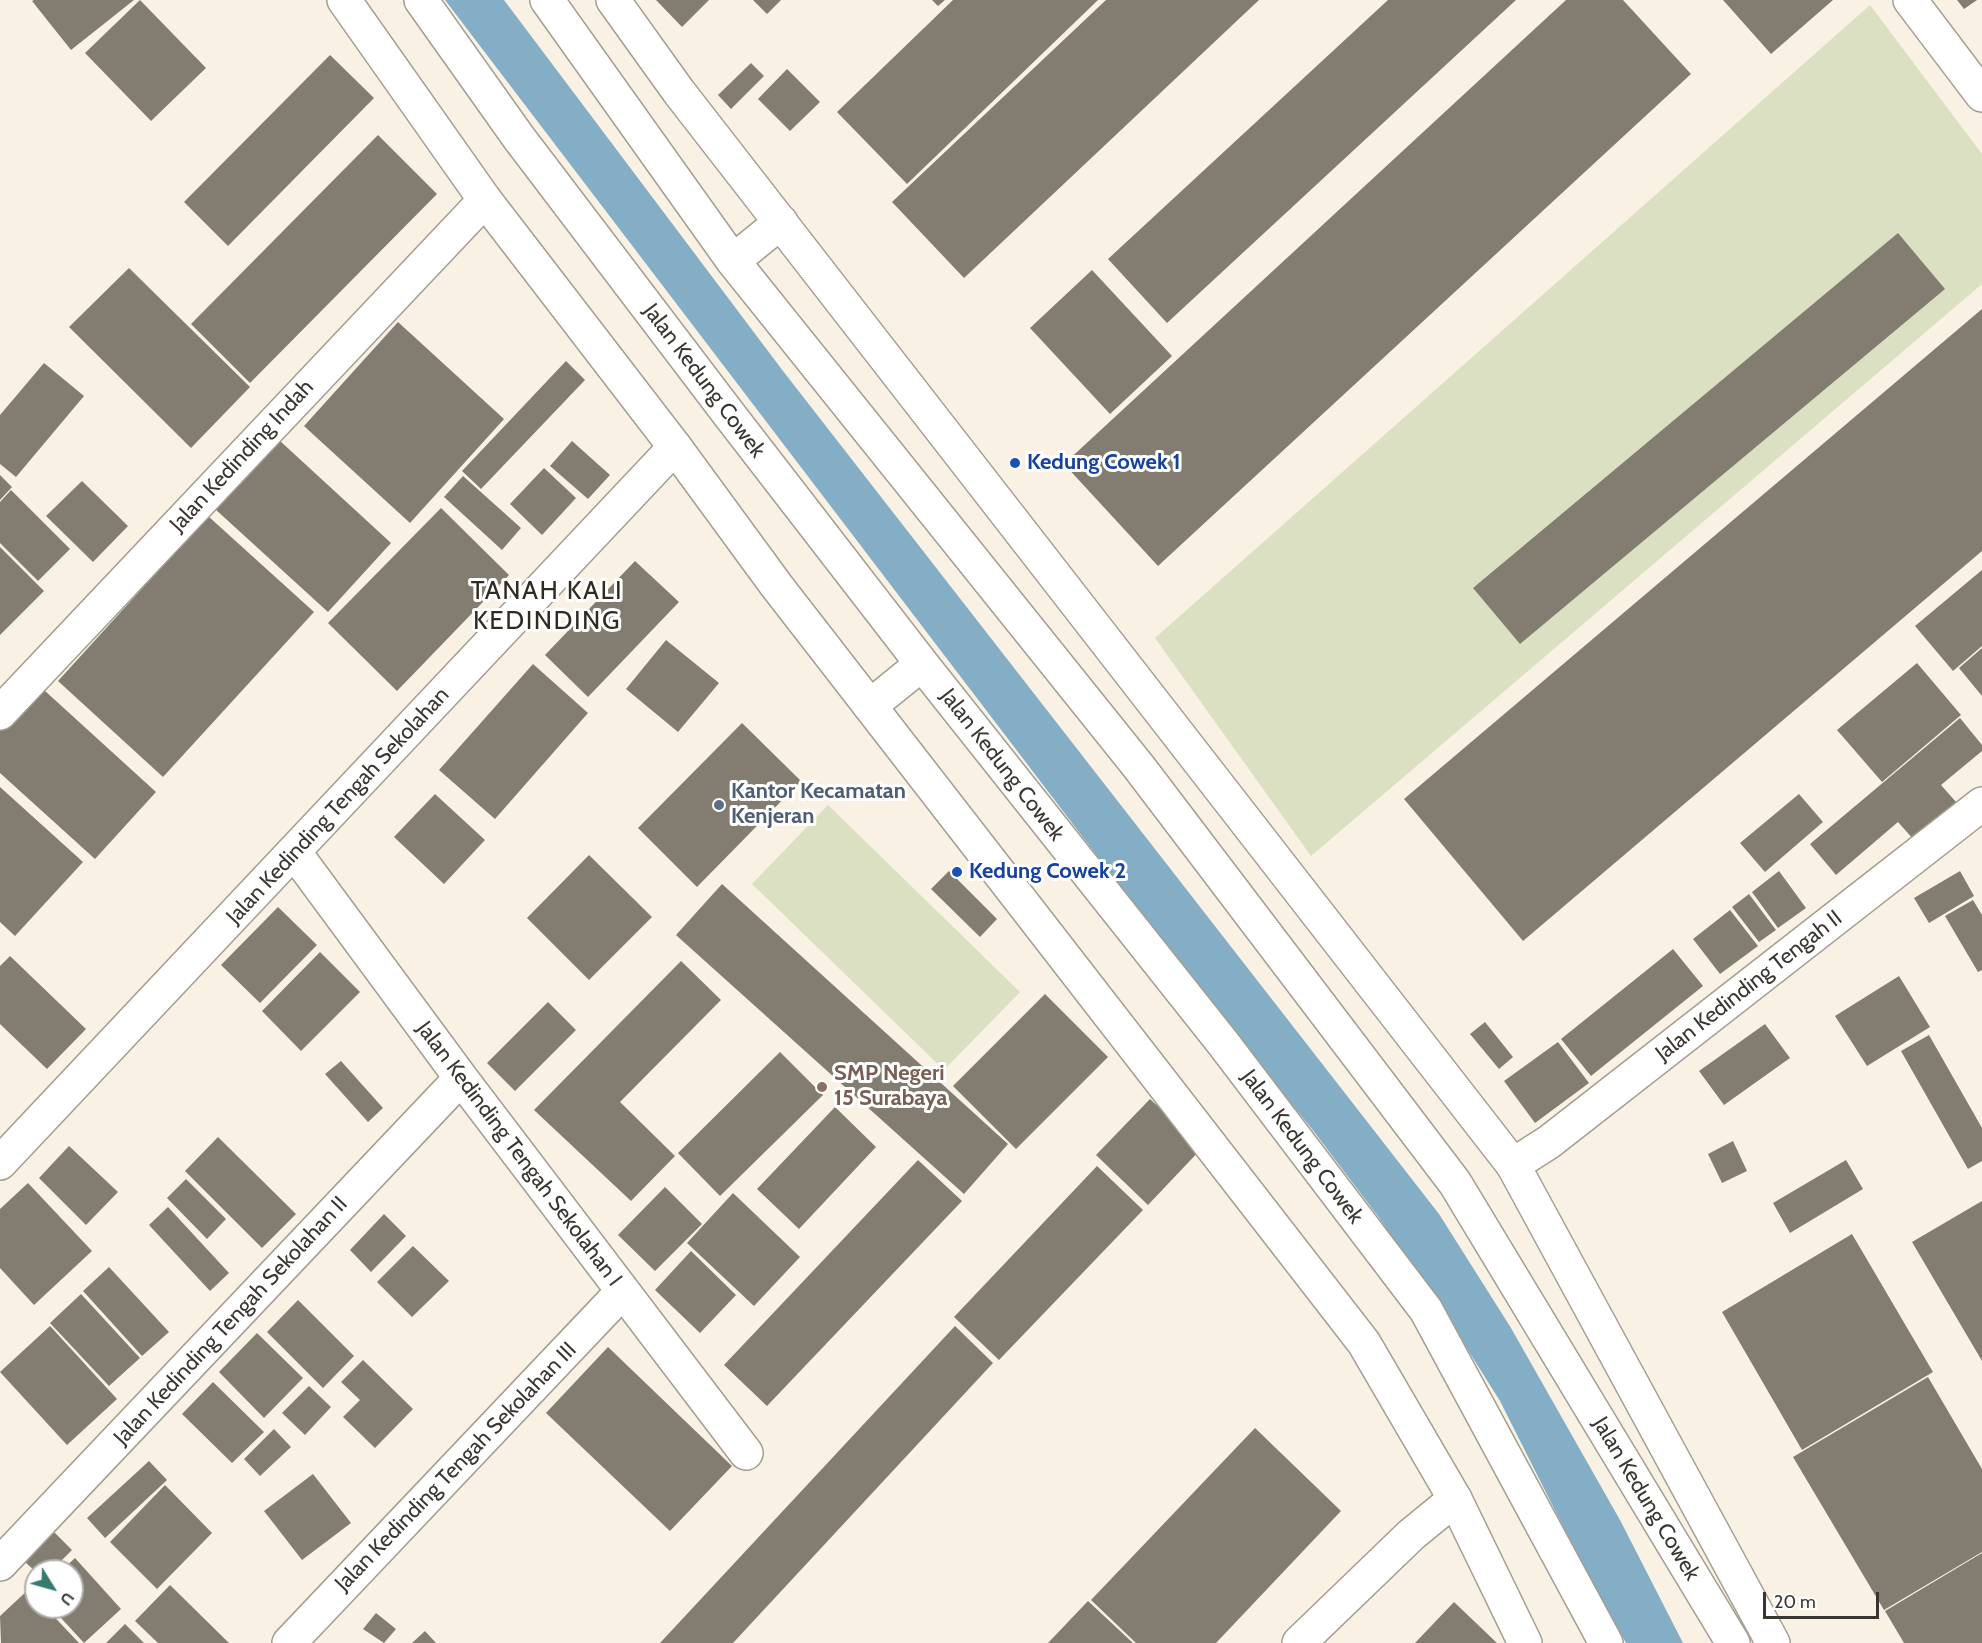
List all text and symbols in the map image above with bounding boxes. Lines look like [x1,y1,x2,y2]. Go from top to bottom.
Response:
street label: Jalan Kedung Cowek [637,299,771,463]
street label: Jalan Kedinding Indah [165,374,319,538]
place label: Kedung Cowek 1 [1027,450,1181,476]
marker: Kedung Cowek 1 [1008,456,1022,470]
district label: TANAH KALI KEDINDING [471,575,623,636]
street label: Jalan Kedinding Tengah Sekolahan [221,682,455,930]
street label: Jalan Kedung Cowek [934,684,1070,846]
place label: Kantor Kecamatan Kenjeran [731,779,906,830]
marker: Kantor Kecamatan Kenjeran [712,798,726,812]
place label: Kedung Cowek 2 [969,859,1126,885]
marker: Kedung Cowek 2 [950,865,964,879]
street label: Jalan Kedinding Tengah II [1651,905,1847,1067]
street label: Jalan Kedinding Tengah Sekolahan I [411,1016,627,1292]
place label: SMP Negeri 15 Surabaya [834,1061,947,1112]
street label: Jalan Kedung Cowek [1235,1065,1369,1229]
marker: SMP Negeri 15 Surabaya [815,1080,829,1094]
street label: Jalan Kedinding Tengah Sekolahan II [109,1191,353,1451]
street label: Jalan Kedinding Tengah Sekolahan III [330,1337,582,1597]
street label: Jalan Kedung Cowek [1587,1412,1705,1586]
north arrow [24,1559,84,1619]
scale bar [1766,1580,1882,1618]
text: U [56,1589,78,1609]
text: 20 m [1774,1591,1816,1613]

